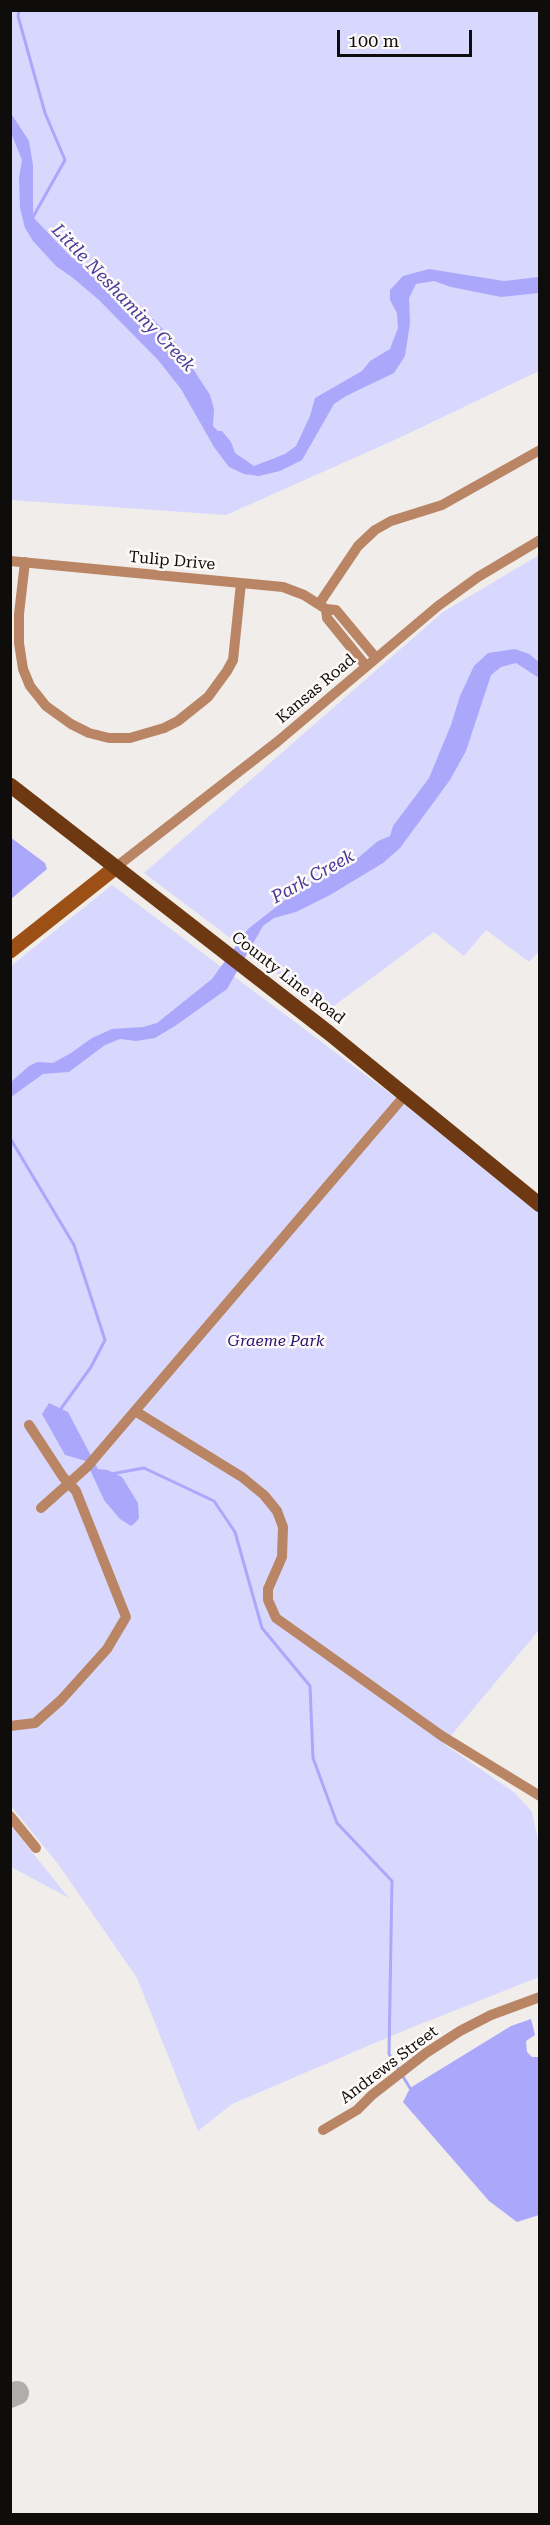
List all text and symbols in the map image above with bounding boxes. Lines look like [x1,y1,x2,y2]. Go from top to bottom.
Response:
scale bar [340,18,475,56]
text: 100 m [348,30,399,51]
water label: Little Neshaminy Creek [47,220,199,376]
street label: Tulip Drive [128,548,216,574]
street label: Kansas Road [272,650,360,728]
water label: Park Creek [268,845,358,909]
street label: County Line Road [227,928,349,1028]
park label: Graeme Park [227,1331,325,1351]
street label: Andrews Street [336,2022,442,2108]

